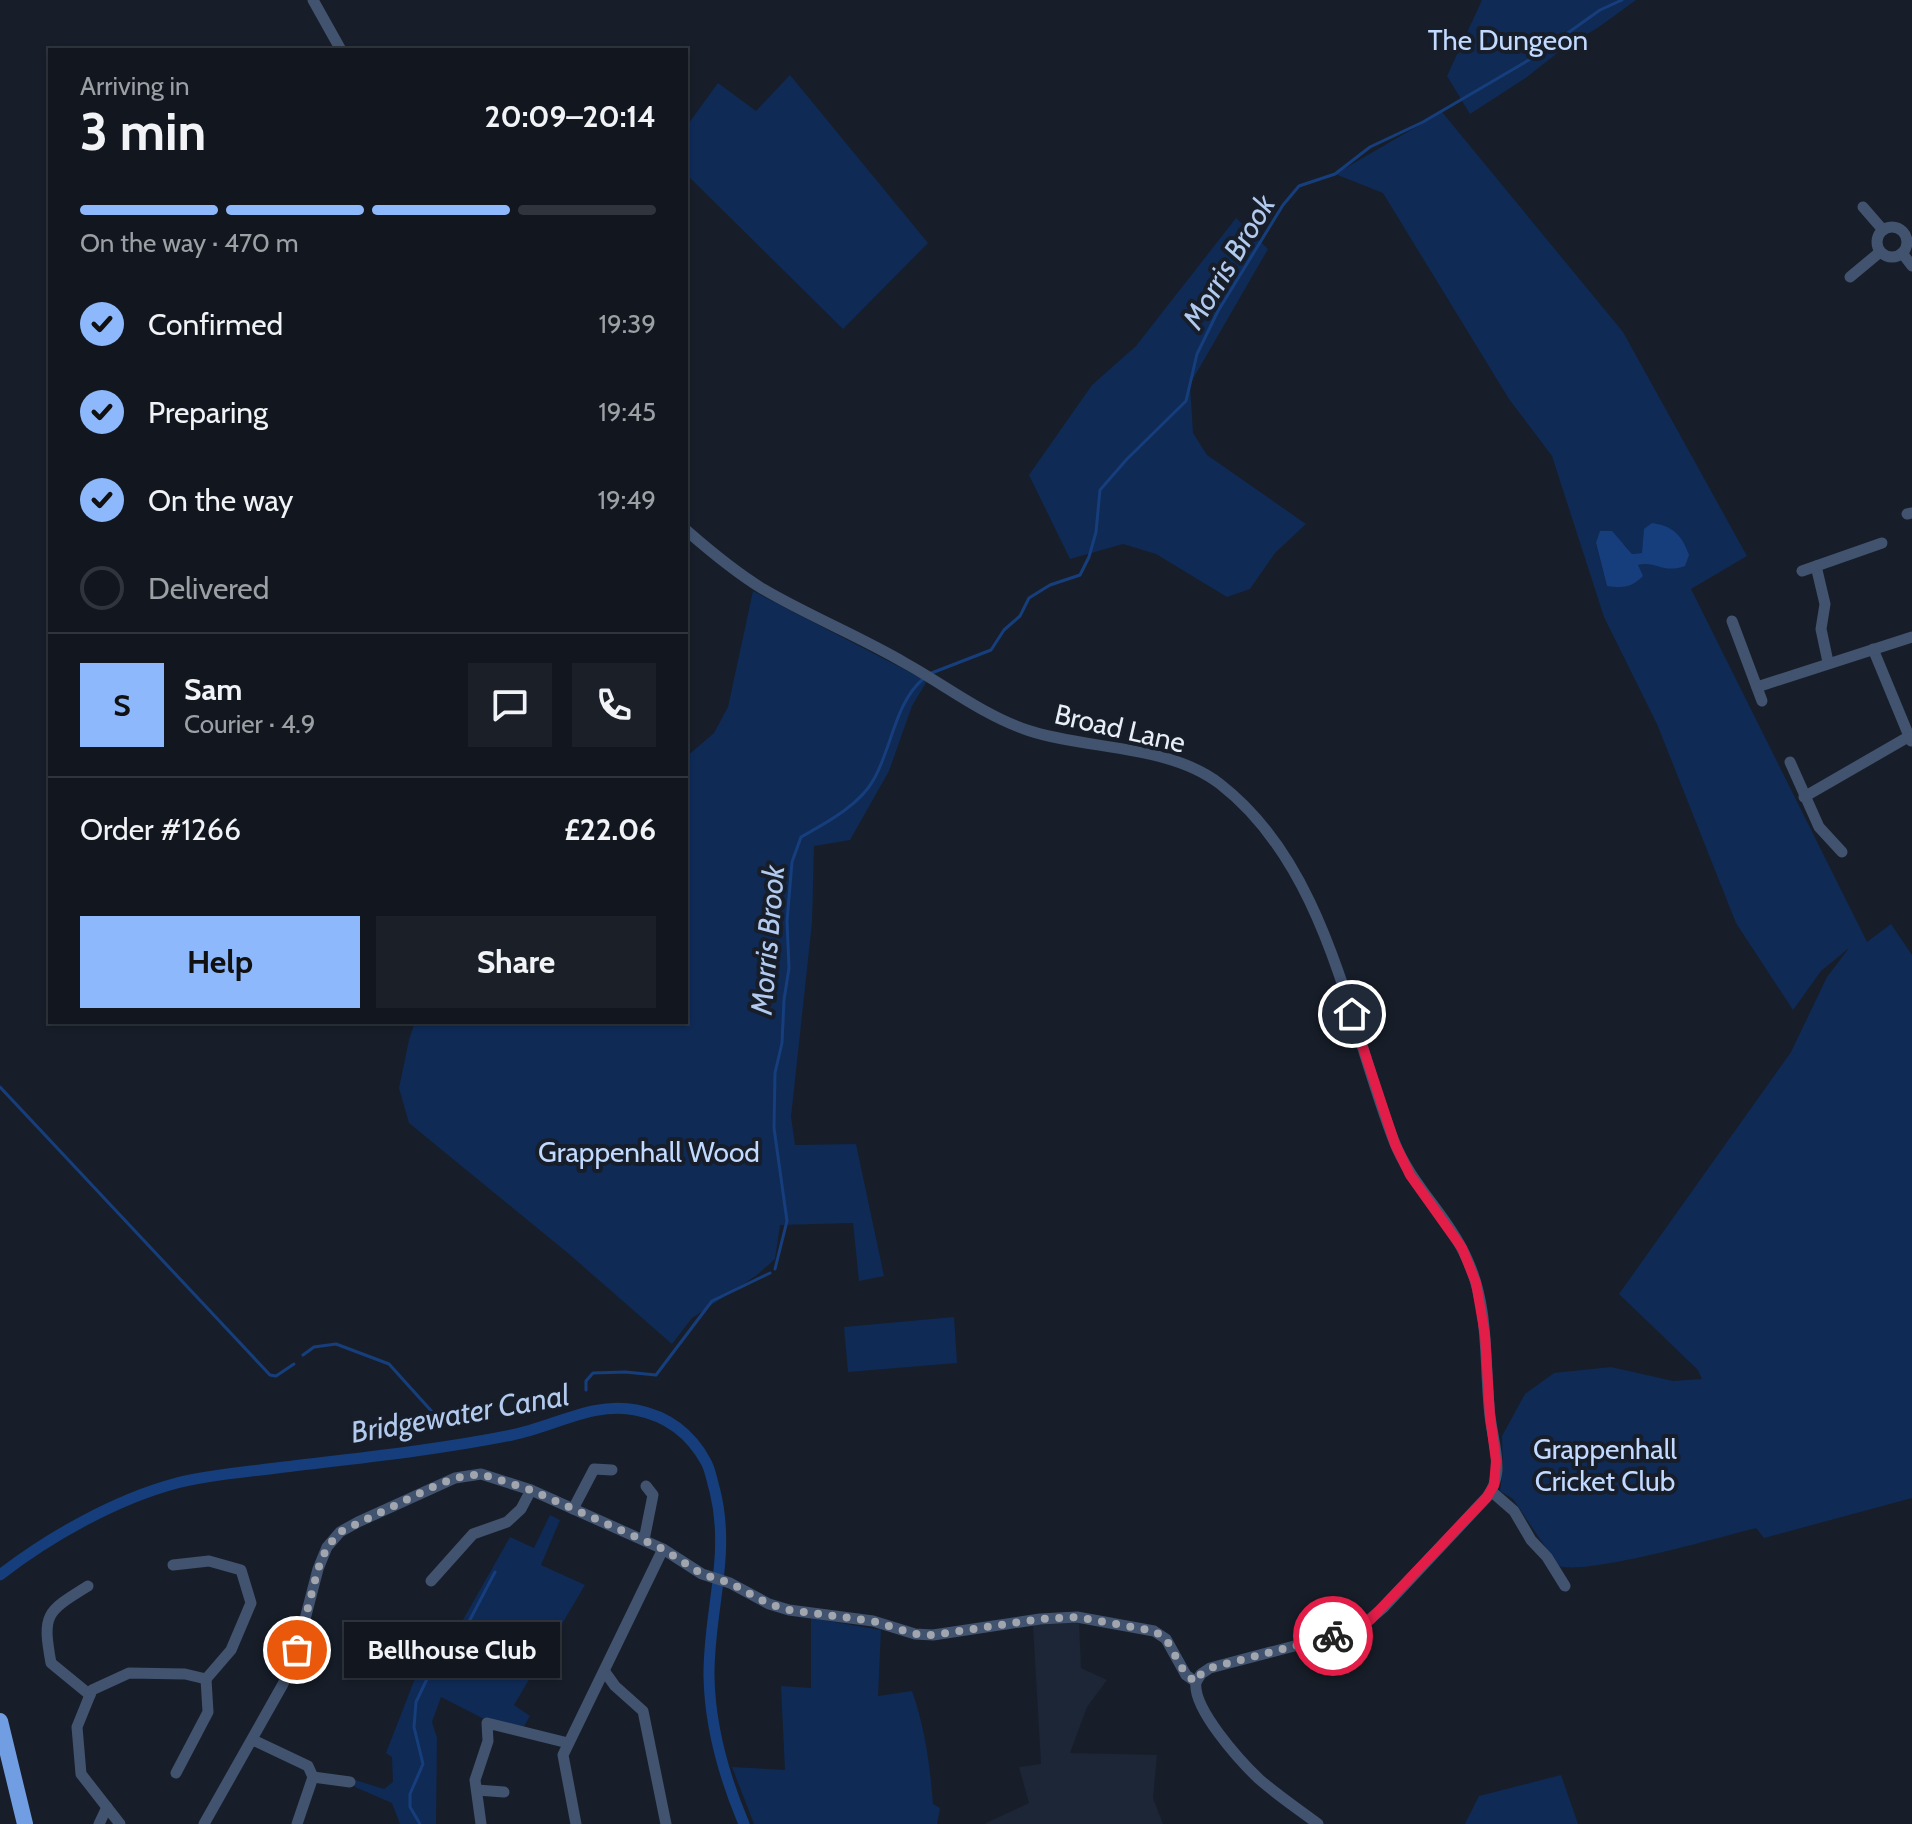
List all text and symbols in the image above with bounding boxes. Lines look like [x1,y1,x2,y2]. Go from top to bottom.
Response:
park label: The Dungeon [1428,23,1588,57]
text: Arriving in [80,70,190,102]
text: 20:09–20:14 [485,98,656,135]
text: 3 min [80,100,206,163]
water label: Morris Brook [1174,187,1284,336]
text: On the way · 470 m [80,227,299,259]
icon: check [80,302,124,346]
text: Confirmed [148,306,283,343]
text: 19:39 [599,308,656,340]
icon: check [80,390,124,434]
text: Preparing [148,394,268,431]
text: 19:45 [598,396,656,428]
icon: check [80,478,124,522]
text: On the way [148,482,293,519]
text: 19:49 [598,484,656,516]
text: Delivered [148,570,269,607]
button: chat [468,663,552,747]
button: phone [572,663,656,747]
text: Sam [184,671,242,708]
text: S [113,687,131,724]
street label: Broad Lane [1051,696,1189,760]
text: Courier · 4.9 [184,708,316,740]
text: Order #1266 [80,811,241,848]
text: £22.06 [564,811,656,848]
water label: Morris Brook [742,863,793,1017]
button: Help [80,916,360,1008]
button: Share [376,916,656,1008]
pin [1318,980,1386,1048]
icon: home [1330,992,1374,1036]
park label: Grappenhall Wood [538,1135,760,1169]
water label: Bridgewater Canal [348,1376,572,1451]
park label: Grappenhall Cricket Club [1533,1432,1677,1498]
courier [1293,1596,1373,1676]
icon: bike [1311,1614,1355,1658]
pin [263,1616,331,1684]
callout: Bellhouse Club [345,1622,561,1678]
icon: bag [275,1628,319,1672]
text: Bellhouse Club [368,1634,536,1666]

